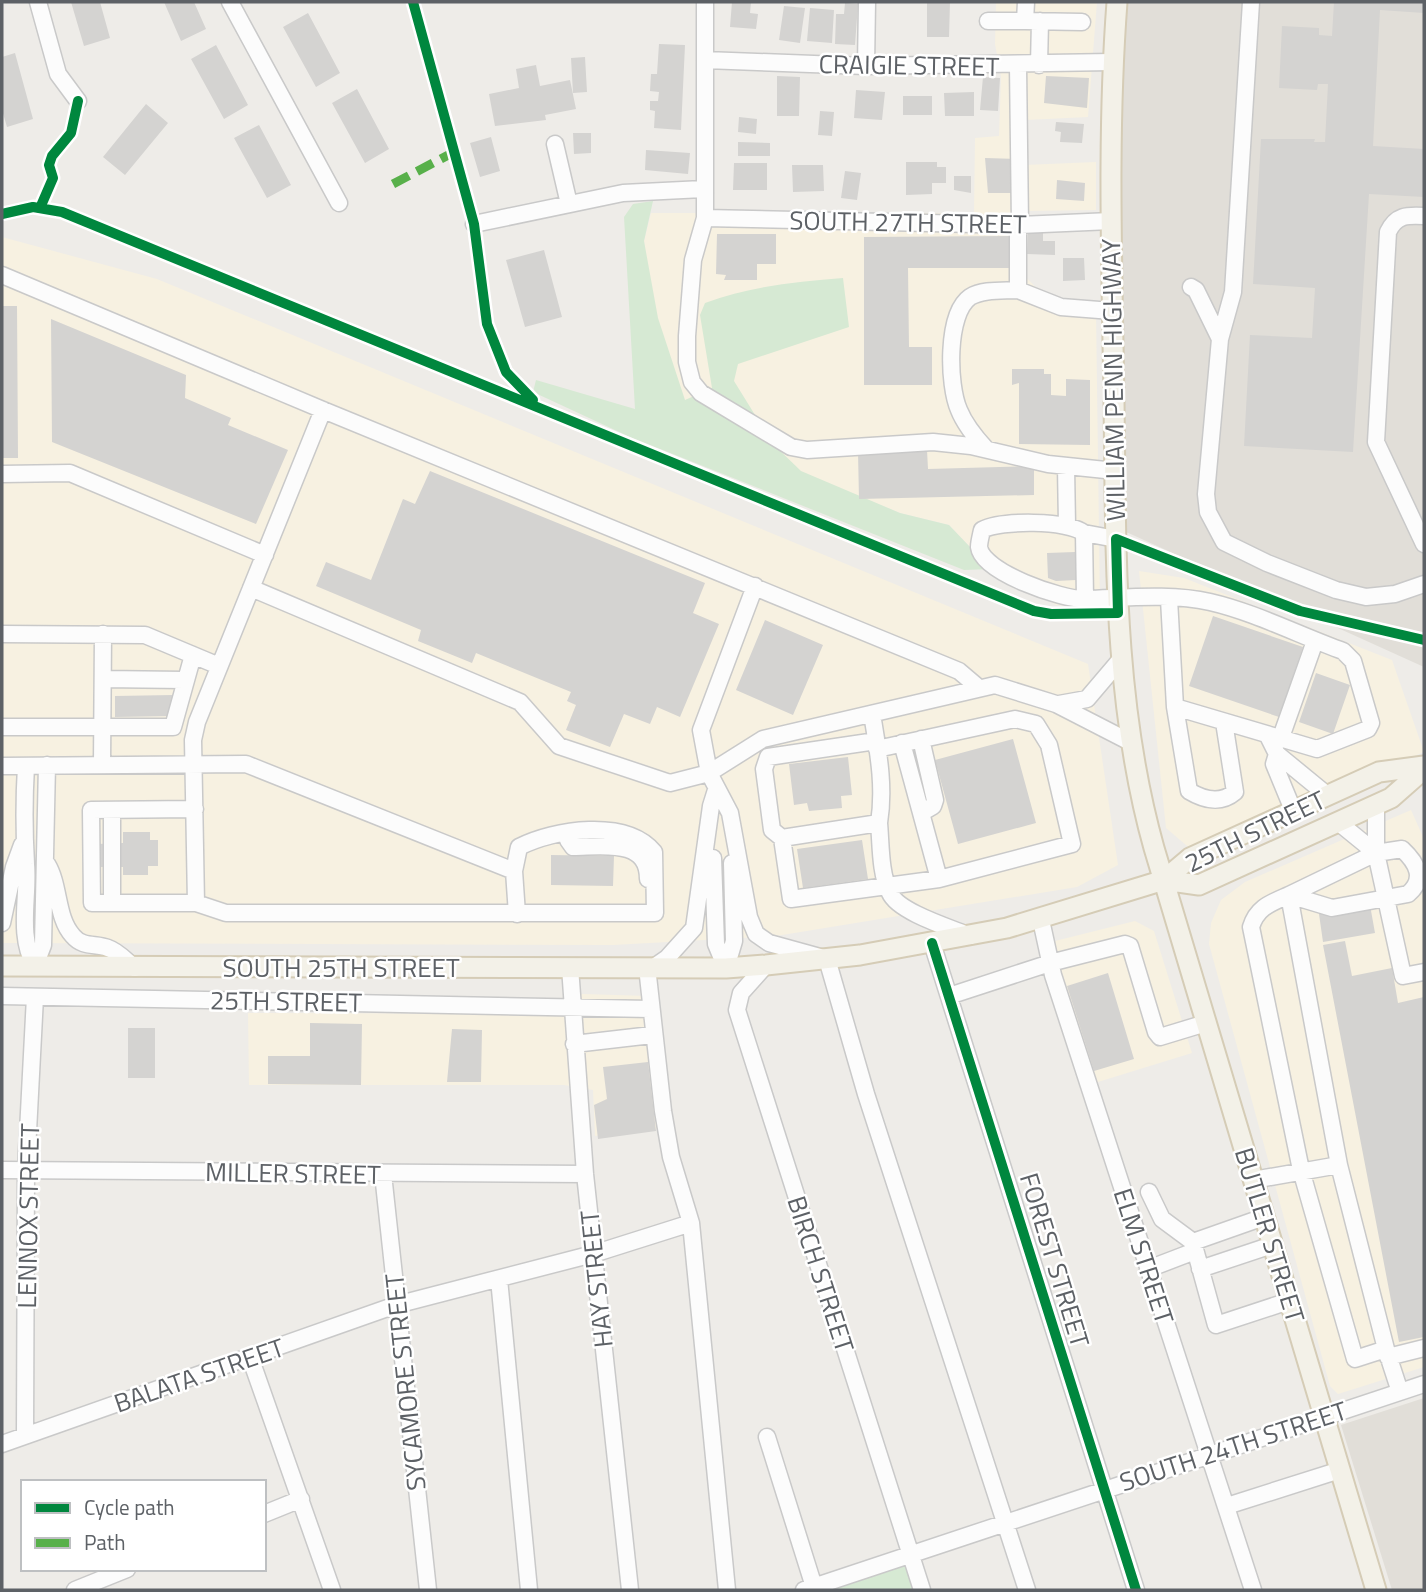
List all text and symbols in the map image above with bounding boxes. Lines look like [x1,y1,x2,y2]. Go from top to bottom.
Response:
street label: CRAIGIE STREET [818,44,1000,86]
street label: SOUTH 27TH STREET [789,200,1027,244]
street label: WILLIAM PENN HIGHWAY [1091,238,1135,522]
street label: 25TH STREET [1178,780,1332,882]
street label: SOUTH 25TH STREET [222,948,460,987]
street label: 25TH STREET [210,980,363,1022]
street label: LENNOX STREET [7,1123,49,1309]
street label: BUTLER STREET [1225,1143,1315,1328]
street label: MILLER STREET [205,1152,381,1194]
street label: FOREST STREET [1010,1168,1100,1352]
street label: ELM STREET [1104,1183,1184,1329]
street label: BIRCH STREET [777,1191,865,1357]
street label: HAY STREET [569,1208,623,1350]
street label: SYCAMORE STREET [374,1271,436,1492]
street label: BALATA STREET [109,1328,290,1422]
street label: SOUTH 24TH STREET [1114,1391,1352,1501]
legend [21,1480,266,1571]
text: Cycle path [84,1491,175,1523]
text: Path [84,1526,126,1558]

